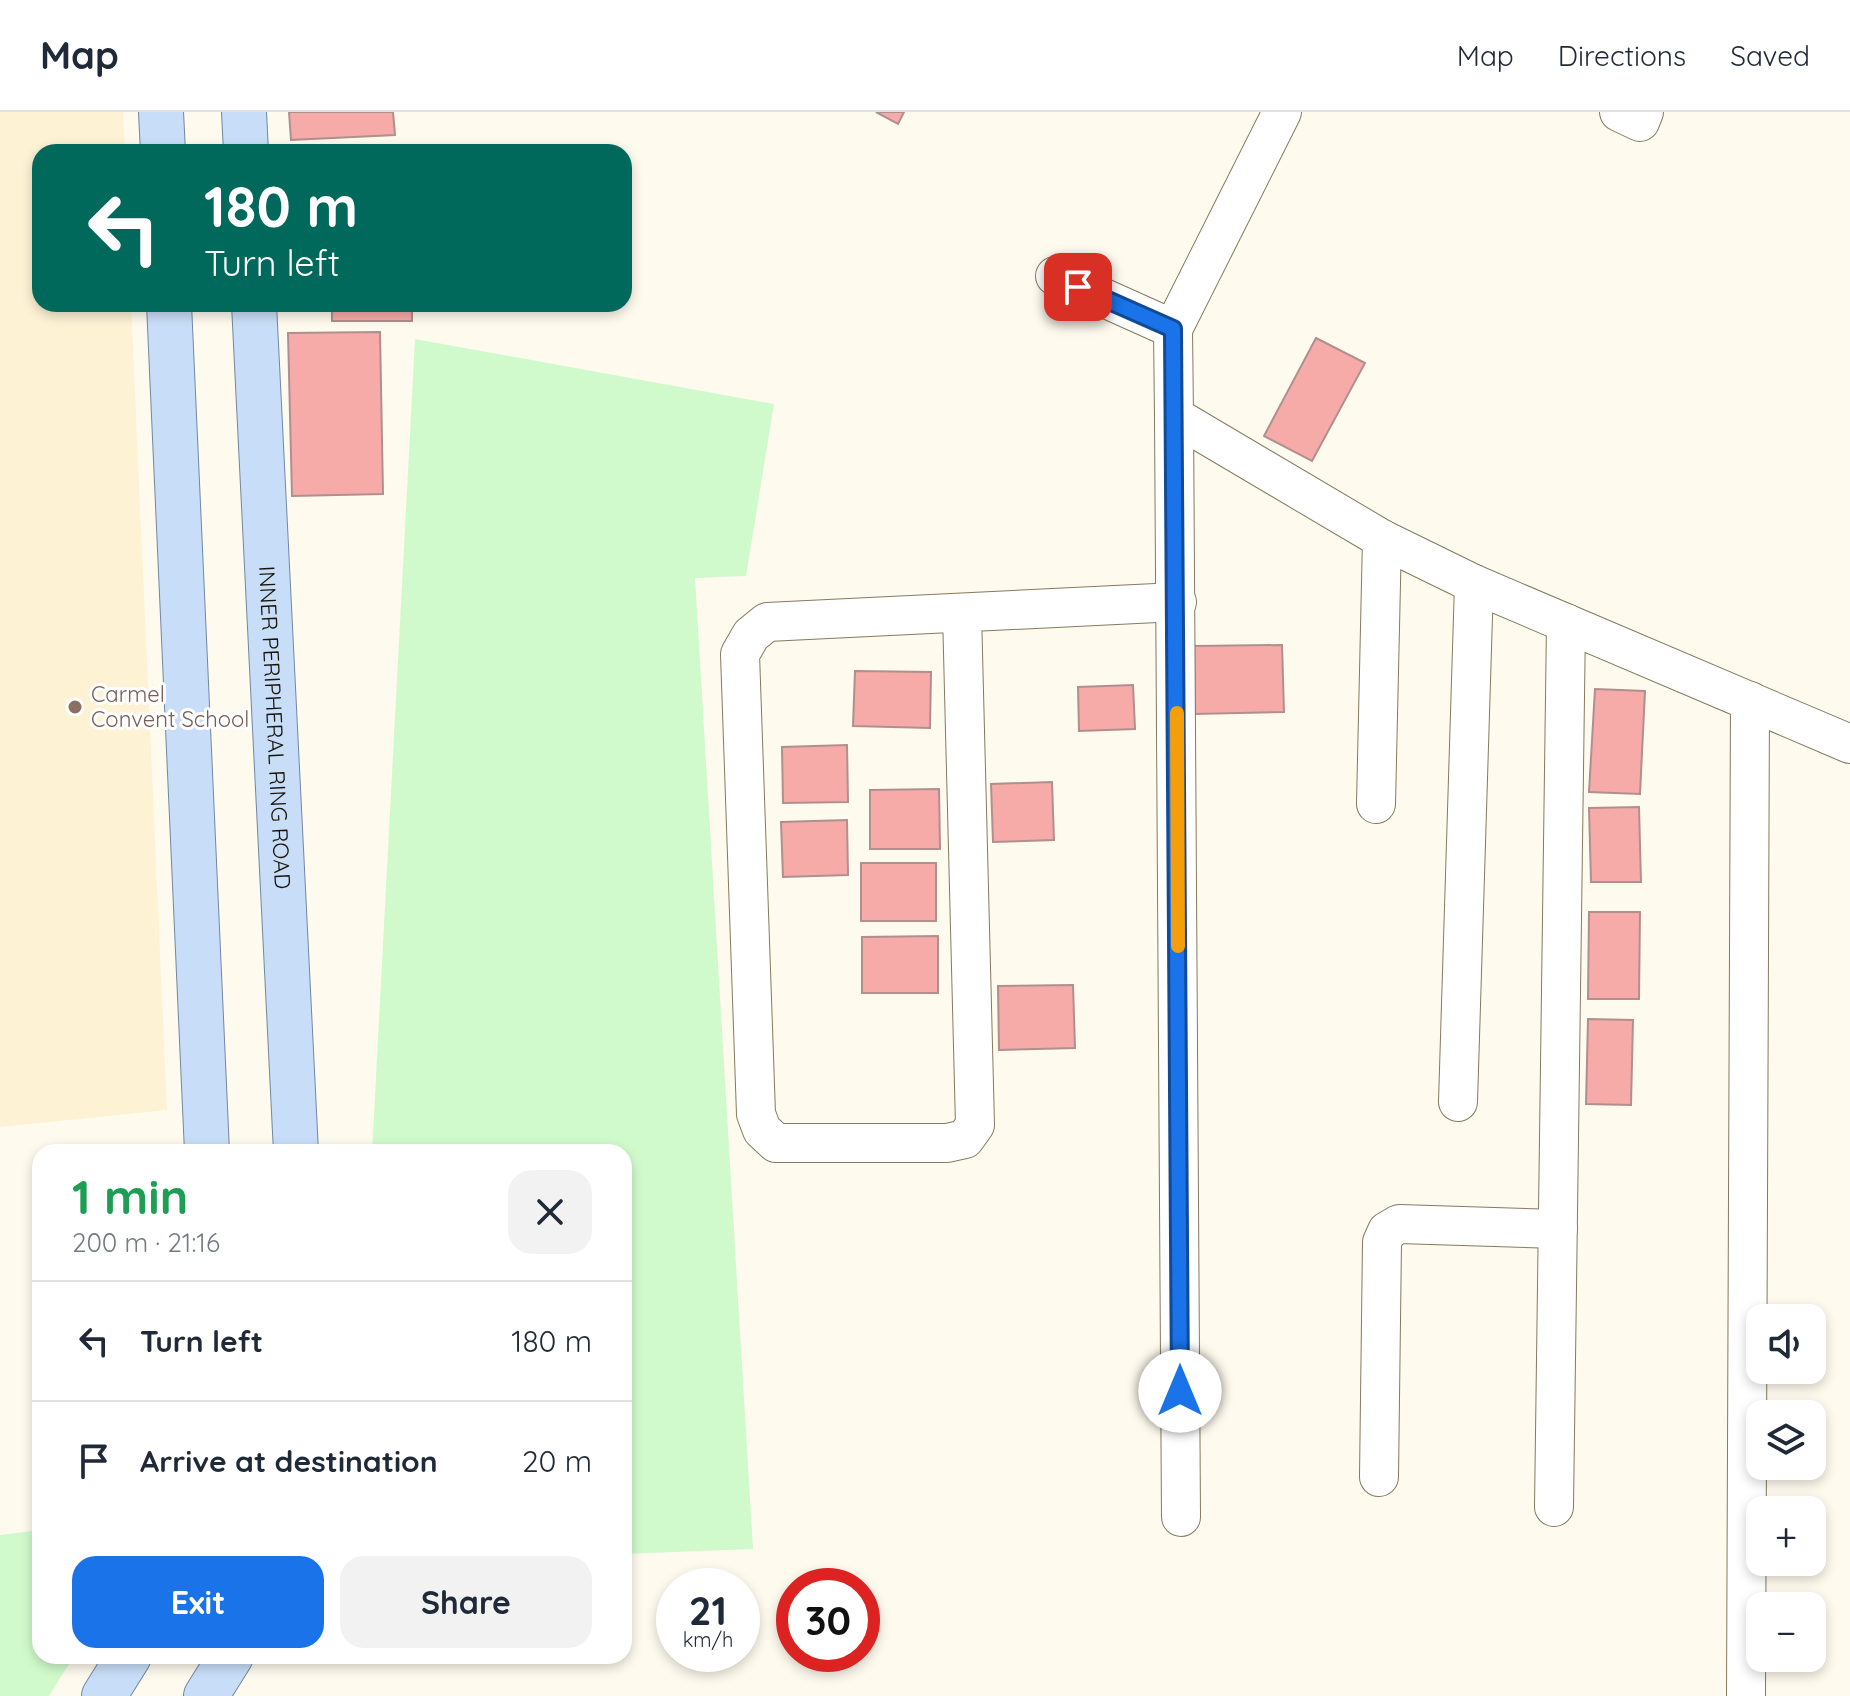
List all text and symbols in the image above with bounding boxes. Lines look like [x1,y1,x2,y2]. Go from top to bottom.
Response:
text: Map [40,31,119,79]
text: Map [1457,38,1514,73]
text: Directions [1558,38,1686,73]
text: Saved [1730,38,1810,73]
text: 180 m [204,171,358,241]
icon: left [72,176,176,280]
text: Turn left [204,240,340,285]
pin [1044,253,1112,321]
icon: arrive [1056,265,1100,309]
street label: INNER PERIPHERAL RING ROAD [253,565,297,890]
place label: Carmel Convent School [91,680,249,733]
marker: Carmel Convent School [66,698,84,716]
text: 1 min [72,1166,188,1226]
button: close [508,1170,592,1254]
text: 200 m · 21:16 [72,1226,220,1259]
map controls [1746,1304,1826,1672]
button: sound [1746,1304,1826,1384]
icon: left [72,1319,116,1363]
text: Turn left [140,1322,263,1360]
text: 180 m [511,1322,592,1360]
position arrow [1138,1349,1222,1433]
button: layers [1746,1400,1826,1480]
icon: arrive [72,1439,116,1483]
text: Arrive at destination [140,1442,438,1480]
text: 20 m [522,1442,592,1480]
button: + [1746,1496,1826,1576]
button: Exit [72,1556,324,1648]
button: Share [340,1556,592,1648]
speed limit sign: 30 [776,1568,880,1672]
text: 21 [689,1585,727,1635]
button: − [1746,1592,1826,1672]
text: km/h [683,1627,733,1652]

